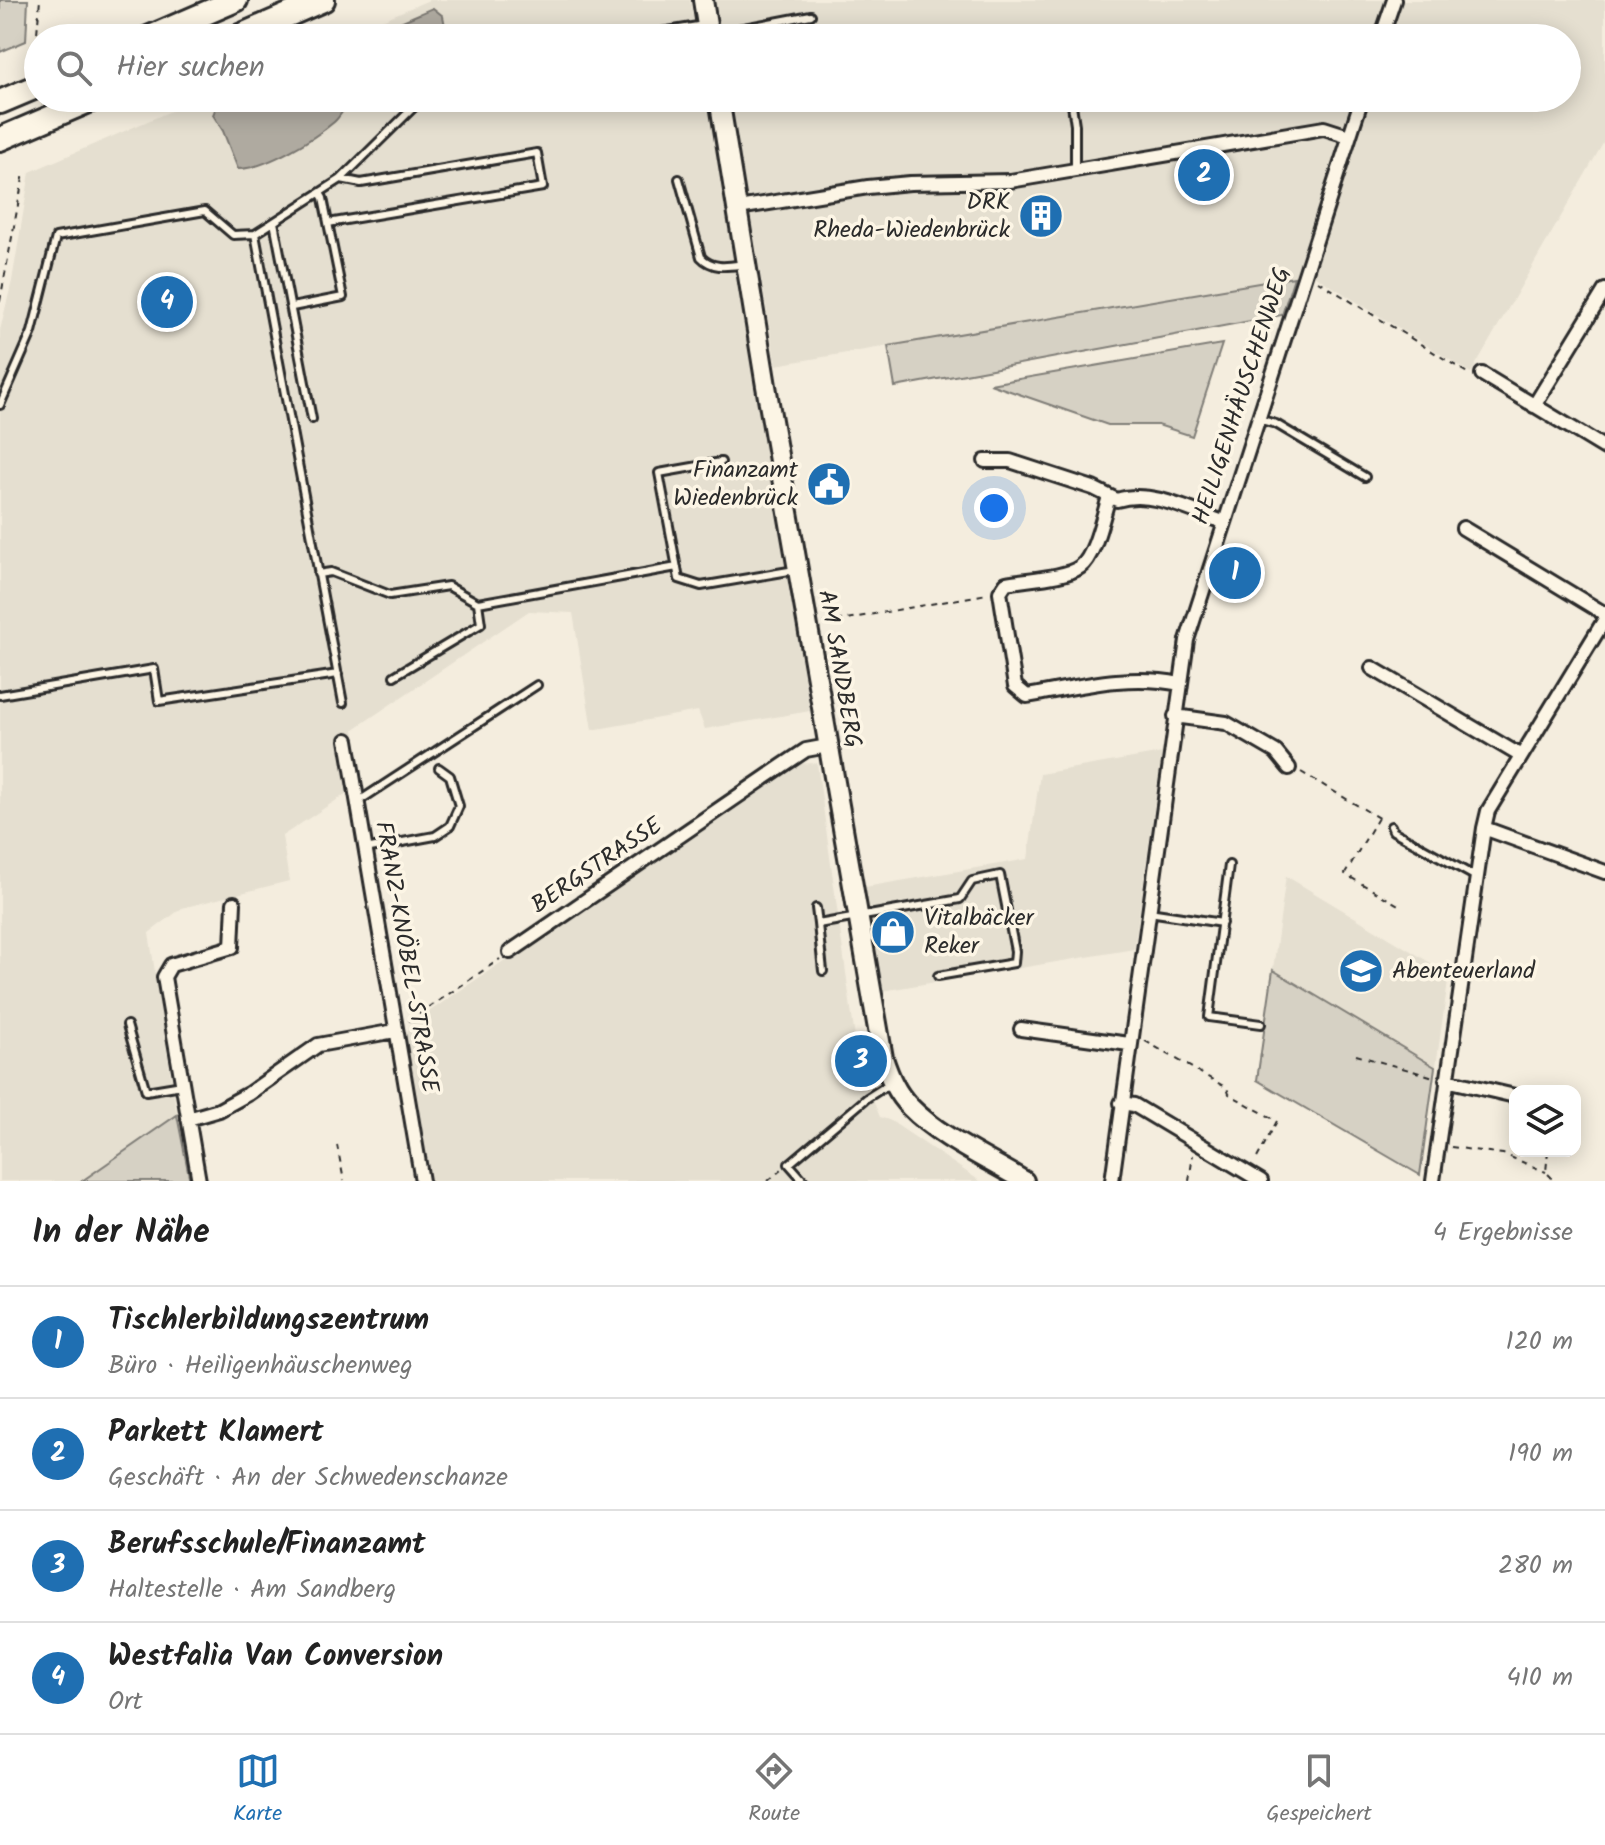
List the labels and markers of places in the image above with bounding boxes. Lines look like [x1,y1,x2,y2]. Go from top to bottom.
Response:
pin: 2 [1178,145,1230,205]
place label: DRK Rheda-Wiedenbrück [813,183,1011,250]
building icon: DRK Rheda-Wiedenbrück [1017,192,1065,240]
pin: 4 [141,272,193,332]
place label: Finanzamt Wiedenbrück [673,451,799,518]
public building icon: Finanzamt Wiedenbrück [805,460,853,508]
pin: 1 [1209,543,1261,603]
place label: Vitalbäcker Reker [924,899,1036,966]
shop icon: Vitalbäcker Reker [869,908,917,956]
school or university icon: Abenteuerland [1337,947,1385,995]
place label: Abenteuerland [1392,952,1536,991]
pin: 3 [835,1031,887,1091]

